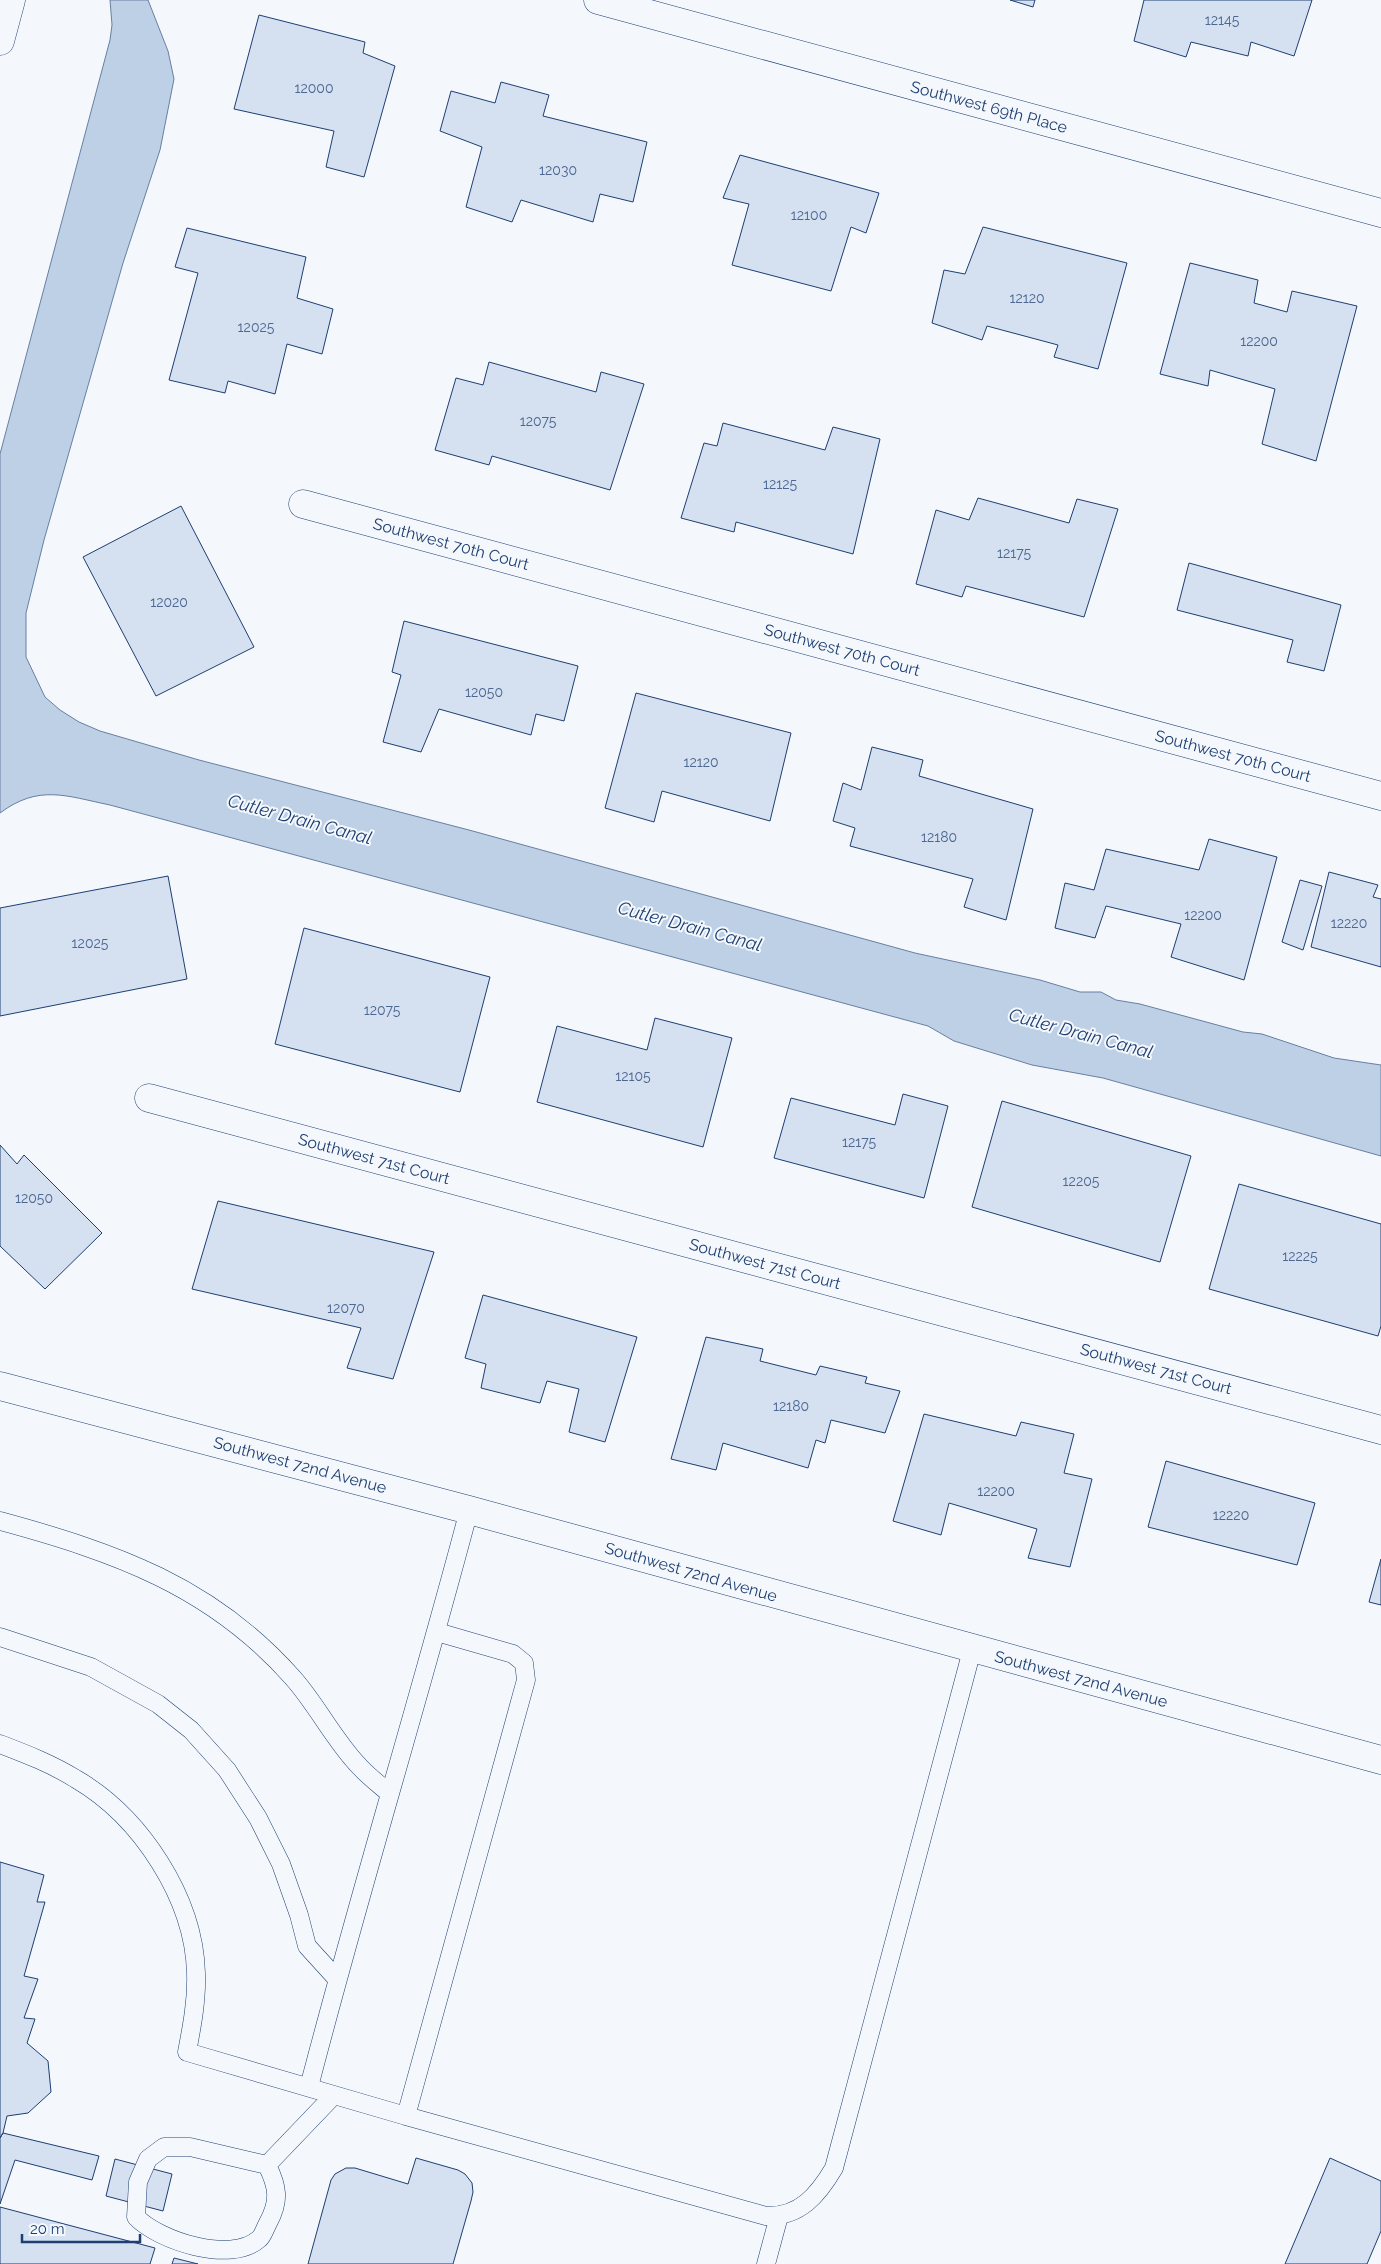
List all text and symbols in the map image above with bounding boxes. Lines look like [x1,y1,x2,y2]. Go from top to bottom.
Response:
house number: 12145 [1205,12,1240,28]
street label: Southwest 69th Place [909,77,1069,137]
house number: 12000 [295,80,334,96]
house number: 12030 [539,162,577,178]
house number: 12100 [791,207,827,223]
house number: 12120 [1009,290,1045,306]
house number: 12025 [238,319,275,335]
house number: 12200 [1240,333,1278,349]
house number: 12075 [520,413,557,429]
house number: 12125 [763,476,797,492]
street label: Southwest 70th Court [371,514,532,574]
house number: 12175 [997,545,1031,561]
house number: 12020 [150,594,188,610]
street label: Southwest 70th Court [762,620,923,680]
house number: 12050 [465,684,503,700]
street label: Southwest 70th Court [1153,726,1314,786]
house number: 12120 [683,754,719,770]
water label: Cutler Drain Canal [226,790,374,848]
house number: 12180 [921,829,957,845]
water label: Cutler Drain Canal [616,897,764,955]
house number: 12200 [1184,907,1222,923]
house number: 12220 [1331,915,1367,931]
house number: 12025 [72,935,109,951]
house number: 12075 [364,1002,401,1018]
water label: Cutler Drain Canal [1007,1004,1155,1062]
house number: 12105 [615,1068,651,1084]
street label: Southwest 71st Court [296,1130,452,1189]
house number: 12175 [842,1134,876,1150]
house number: 12205 [1063,1173,1100,1189]
house number: 12050 [15,1190,53,1206]
street label: Southwest 71st Court [687,1235,843,1294]
house number: 12225 [1282,1248,1318,1264]
house number: 12070 [327,1300,365,1316]
street label: Southwest 71st Court [1078,1340,1234,1399]
house number: 12180 [773,1398,809,1414]
street label: Southwest 72nd Avenue [211,1433,389,1497]
house number: 12200 [977,1483,1015,1499]
house number: 12220 [1213,1507,1249,1523]
street label: Southwest 72nd Avenue [603,1538,779,1606]
street label: Southwest 72nd Avenue [992,1647,1170,1711]
scale bar [22,2212,140,2244]
text: 20 m [30,2220,65,2238]

